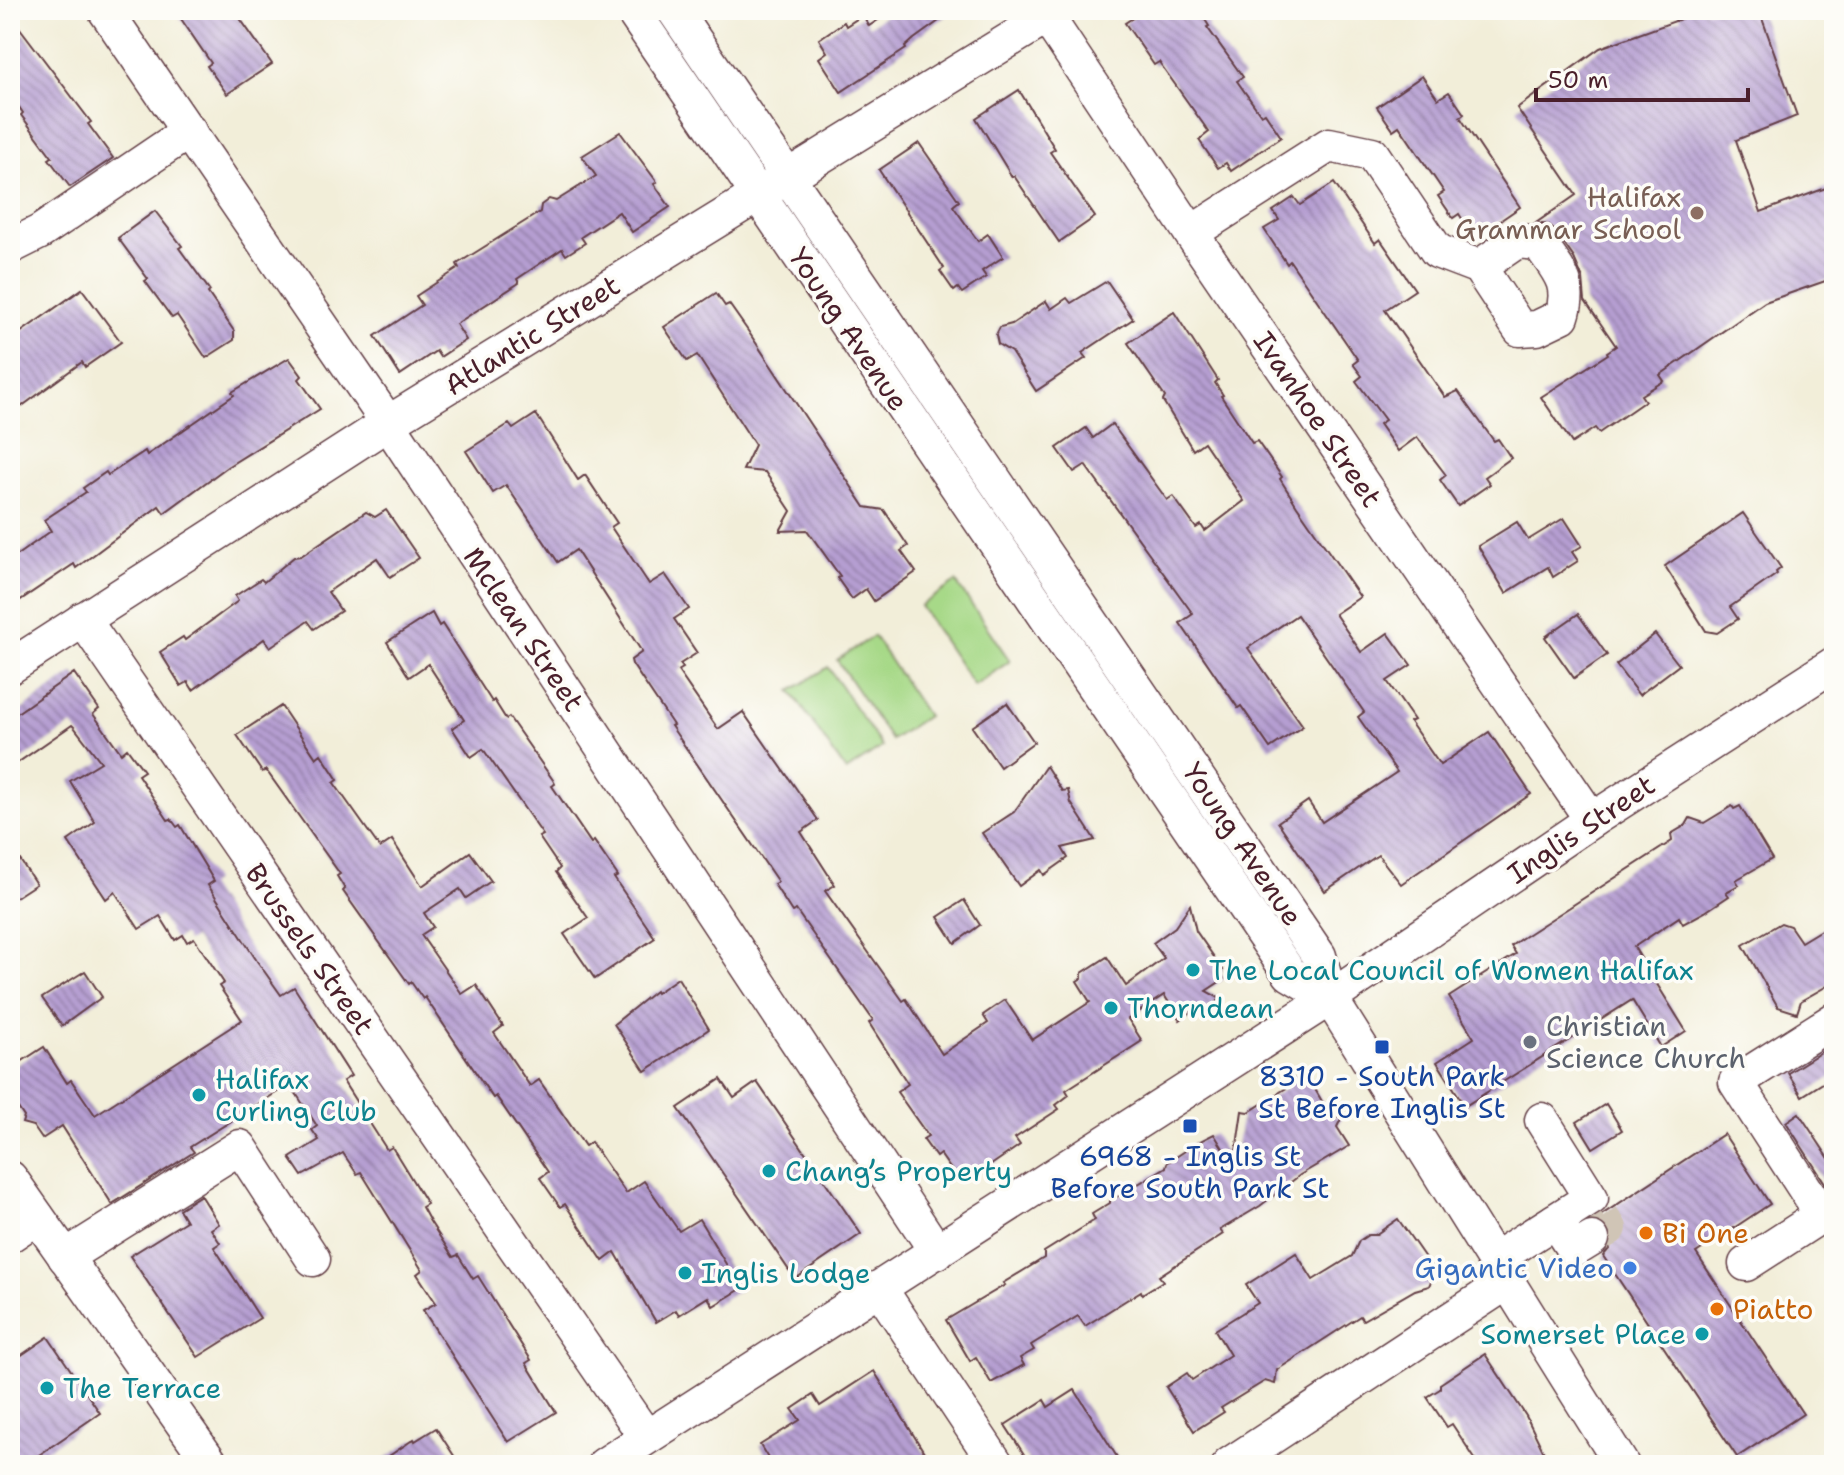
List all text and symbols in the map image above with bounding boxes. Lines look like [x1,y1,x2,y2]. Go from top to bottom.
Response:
scale bar [1536,52,1748,102]
text: 50 m [1548,64,1608,96]
place label: Halifax Grammar School [1455,178,1682,248]
marker: Halifax Grammar School [1688,204,1706,222]
street label: Young Avenue [780,240,918,418]
street label: Atlantic Street [437,266,627,404]
street label: Ivanhoe Street [1245,324,1391,514]
street label: Mclean Street [455,539,593,719]
street label: Young Avenue [1174,755,1312,933]
street label: Inglis Street [1500,766,1662,892]
street label: Brussels Street [237,856,383,1042]
place label: The Local Council of Women Halifax [1209,951,1694,989]
marker: The Local Council of Women Halifax [1184,961,1202,979]
place label: Thorndean [1127,989,1274,1027]
marker: Thorndean [1102,999,1120,1017]
place label: Christian Science Church [1546,1007,1746,1077]
marker: Christian Science Church [1521,1033,1539,1051]
marker: 8310 - South Park St Before Inglis St [1373,1038,1391,1056]
place label: 8310 - South Park St Before Inglis St [1258,1057,1506,1127]
place label: Halifax Curling Club [215,1060,377,1130]
marker: Halifax Curling Club [190,1086,208,1104]
marker: 6968 - Inglis St Before South Park St [1181,1117,1199,1135]
place label: 6968 - Inglis St Before South Park St [1050,1137,1330,1207]
place label: Chang’s Property [785,1152,1012,1190]
marker: Chang’s Property [760,1162,778,1180]
place label: Bi One [1662,1214,1749,1252]
marker: Bi One [1637,1224,1655,1242]
place label: Gigantic Video [1415,1249,1614,1287]
place label: Inglis Lodge [701,1254,871,1292]
marker: Gigantic Video [1621,1259,1639,1277]
marker: Inglis Lodge [676,1264,694,1282]
place label: Piatto [1733,1290,1814,1328]
marker: Piatto [1708,1300,1726,1318]
place label: Somerset Place [1480,1315,1686,1353]
marker: Somerset Place [1693,1325,1711,1343]
place label: The Terrace [63,1369,221,1407]
marker: The Terrace [38,1379,56,1397]

